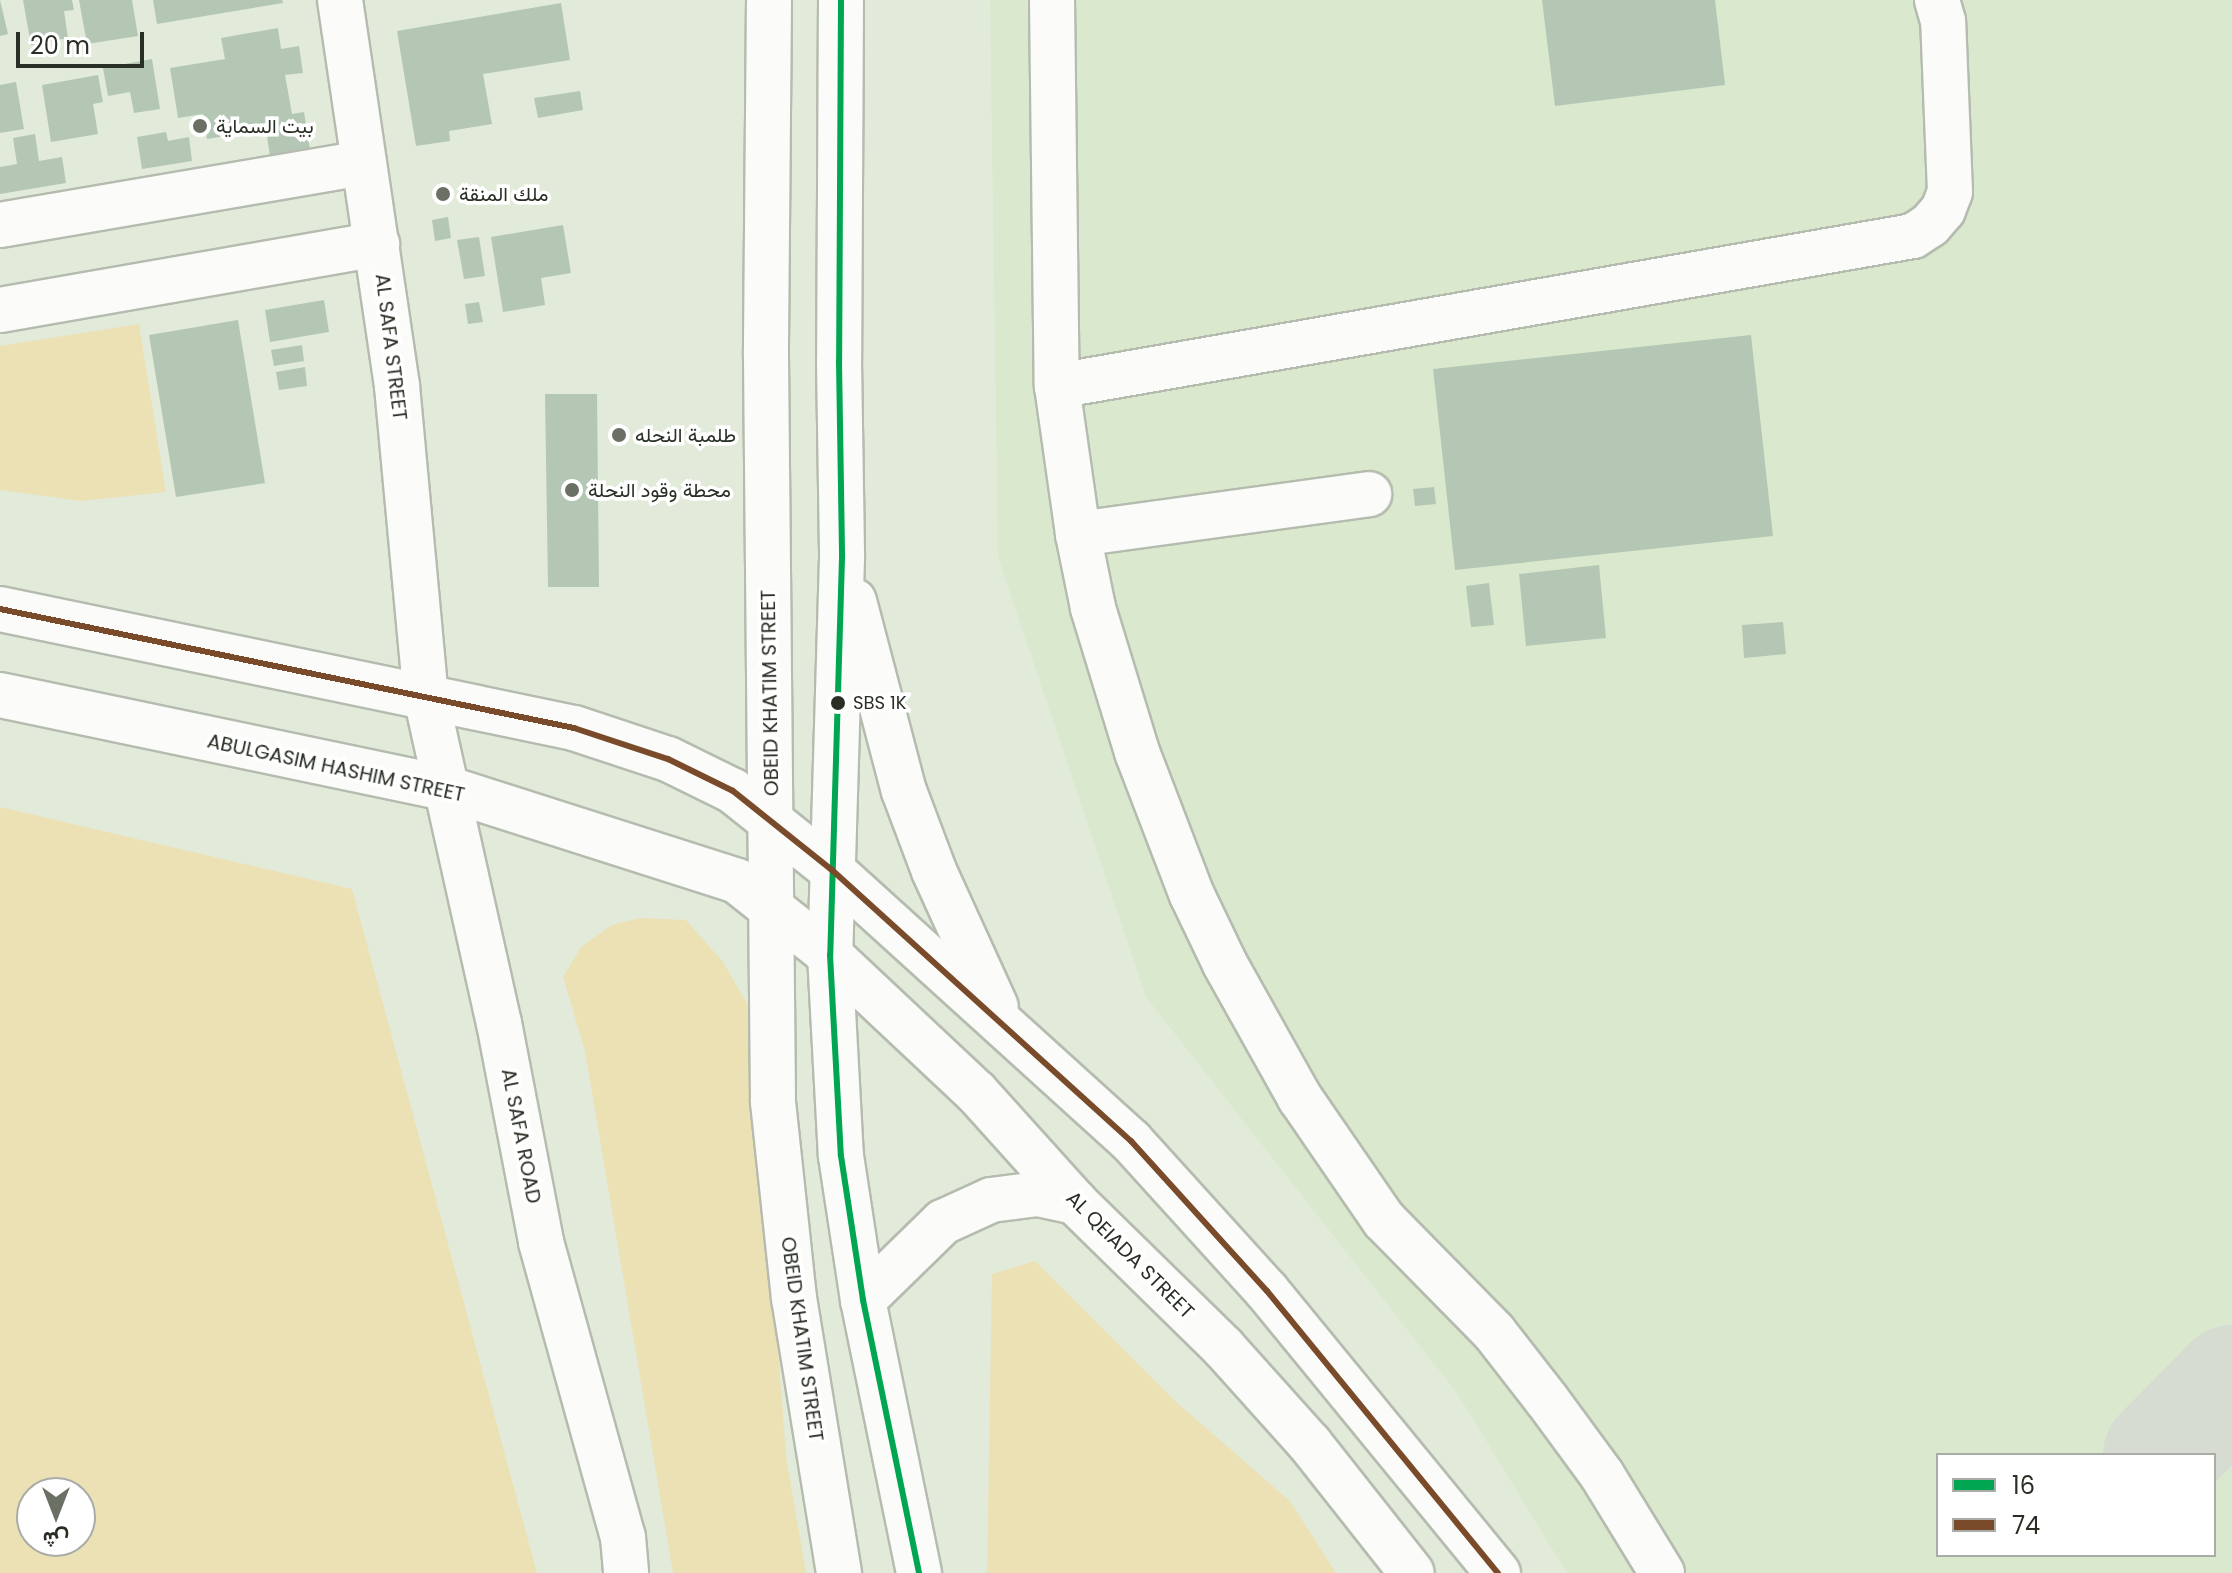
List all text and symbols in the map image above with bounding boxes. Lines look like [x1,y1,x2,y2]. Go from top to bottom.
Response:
scale bar [20,16,148,66]
text: 20 m [30,29,90,62]
place label: بيت السماية [216,114,314,138]
marker: بيت السماية [191,117,209,135]
place label: ملك المنقة [459,182,548,206]
marker: ملك المنقة [434,185,452,203]
street label: AL SAFA STREET [370,272,412,422]
place label: طلمبة النحله [635,423,736,447]
marker: طلمبة النحله [610,426,628,444]
place label: محطة وقود النحلة [588,478,731,502]
marker: محطة وقود النحلة [563,481,581,499]
street label: OBEID KHATIM STREET [756,590,784,796]
place label: SBS 1K [853,692,907,714]
marker: SBS 1K [830,695,846,711]
street label: ABULGASIM HASHIM STREET [205,729,467,807]
street label: AL SAFA ROAD [496,1066,546,1206]
street label: AL QEIADA STREET [1061,1186,1199,1324]
street label: OBEID KHATIM STREET [776,1235,828,1443]
legend [1936,1453,2216,1557]
text: 16 [2012,1469,2035,1502]
north arrow [16,1477,96,1557]
text: 74 [2012,1509,2040,1542]
text: ش [43,1524,69,1555]

